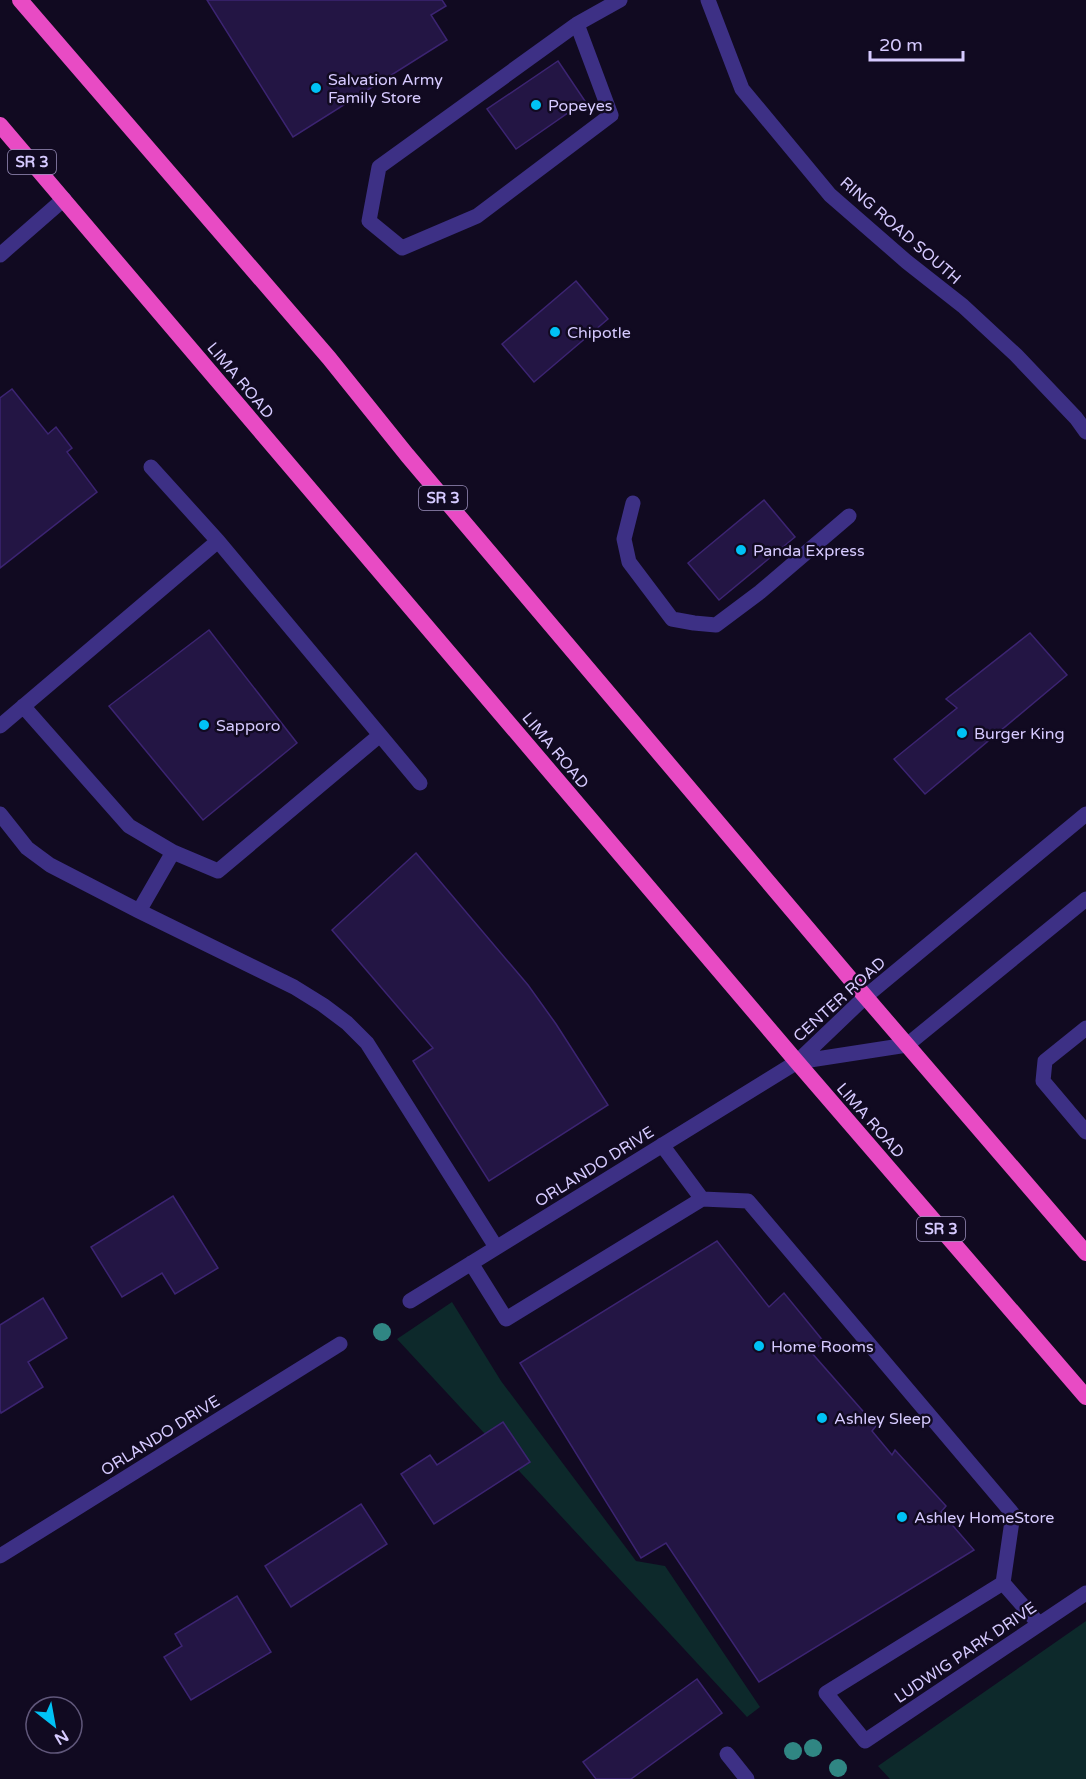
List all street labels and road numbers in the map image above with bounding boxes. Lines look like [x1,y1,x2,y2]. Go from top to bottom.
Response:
road number: SR 3 [8,150,56,174]
street label: RING ROAD SOUTH [836,173,965,289]
street label: LIMA ROAD [203,338,278,423]
road number: SR 3 [419,486,467,510]
street label: LIMA ROAD [518,708,593,793]
street label: CENTER ROAD [789,953,890,1047]
street label: LIMA ROAD [832,1079,908,1162]
street label: ORLANDO DRIVE [531,1122,658,1211]
road number: SR 3 [917,1217,965,1241]
street label: ORLANDO DRIVE [97,1391,224,1480]
street label: LUDWIG PARK DRIVE [890,1598,1041,1708]

